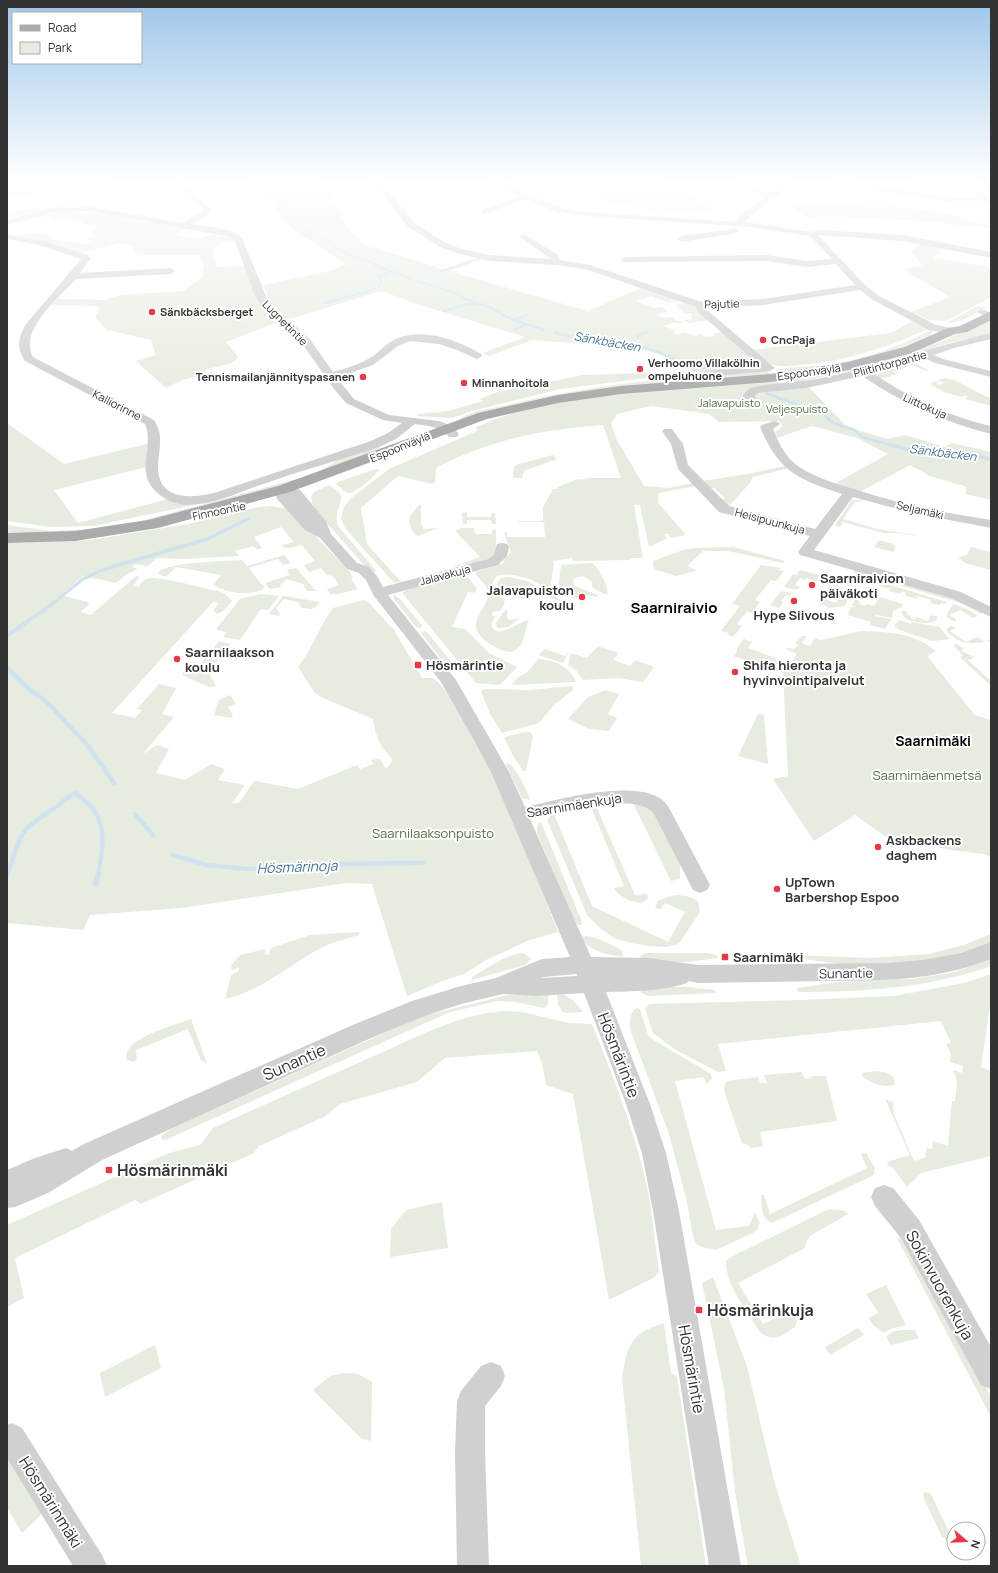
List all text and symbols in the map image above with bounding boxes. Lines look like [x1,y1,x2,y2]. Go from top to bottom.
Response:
legend [12,12,142,64]
text: Road [48,19,76,36]
text: Park [48,39,73,56]
street label: Pajutie [704,295,740,312]
street label: Lugnetintie [259,297,312,349]
place label: Sänkbäcksberget [160,304,254,319]
marker: Sänkbäcksberget [147,307,157,317]
water label: Sänkbäcken [572,327,643,356]
place label: CncPaja [771,332,815,347]
marker: CncPaja [758,335,768,345]
street label: Pliitintorpantie [852,346,929,380]
place label: Verhoomo Villakölhin ompeluhuone [648,355,760,383]
street label: Espoonväylä [776,360,841,383]
marker: Verhoomo Villakölhin ompeluhuone [635,364,645,374]
place label: Tennismailanjännityspasanen [196,369,355,384]
marker: Tennismailanjännityspasanen [358,372,368,382]
place label: Minnanhoitola [472,375,549,390]
marker: Minnanhoitola [459,378,469,388]
street label: Kalliorinne [90,386,145,423]
street label: Liittokuja [901,389,949,422]
park label: Jalavapuisto [697,395,761,410]
park label: Veljespuisto [766,401,828,416]
street label: Espoonväylä [368,428,432,465]
water label: Sänkbäcken [909,440,978,465]
street label: Finnoontie [191,497,247,523]
street label: Seljamäki [895,497,945,522]
street label: Heisipuunkuja [733,504,807,537]
street label: Jalavakuja [418,561,472,588]
place label: Saarniraivion päiväkoti [820,569,904,602]
marker: Saarniraivion päiväkoti [807,580,817,590]
place label: Jalavapuiston koulu [487,581,574,614]
marker: Jalavapuiston koulu [577,592,587,602]
marker: Hype Siivous [789,596,799,606]
district label: Saarniraivio [630,597,718,618]
place label: Hype Siivous [753,606,835,624]
place label: Saarnilaakson koulu [185,643,274,676]
marker: Saarnilaakson koulu [172,654,182,664]
place label: Hösmärintie [426,656,504,674]
place label: Shifa hieronta ja hyvinvointipalvelut [743,656,865,689]
marker: Hösmärintie [413,660,423,670]
marker: Shifa hieronta ja hyvinvointipalvelut [730,667,740,677]
district label: Saarnimäki [895,731,971,750]
park label: Saarnimäenmetsä [872,766,982,784]
street label: Saarnimäenkuja [525,789,623,821]
park label: Saarnilaaksonpuisto [372,824,494,842]
place label: Askbackens daghem [886,831,961,864]
marker: Askbackens daghem [873,842,883,852]
water label: Hösmärinoja [256,856,339,877]
place label: UpTown Barbershop Espoo [785,873,899,906]
marker: UpTown Barbershop Espoo [772,884,782,894]
place label: Saarnimäki [733,948,803,966]
marker: Saarnimäki [720,952,730,962]
street label: Sunantie [819,964,874,982]
street label: Hösmärintie [593,1009,645,1101]
street label: Sunantie [259,1038,329,1086]
place label: Hösmärinmäki [117,1159,228,1181]
marker: Hösmärinmäki [104,1165,114,1175]
street label: Sokinvuorenkuja [901,1226,979,1344]
place label: Hösmärinkuja [707,1299,814,1321]
marker: Hösmärinkuja [694,1305,704,1315]
street label: Hösmärintie [673,1323,711,1415]
street label: Hösmärinmäki [14,1452,88,1552]
north arrow [946,1521,986,1561]
text: N [968,1538,984,1551]

